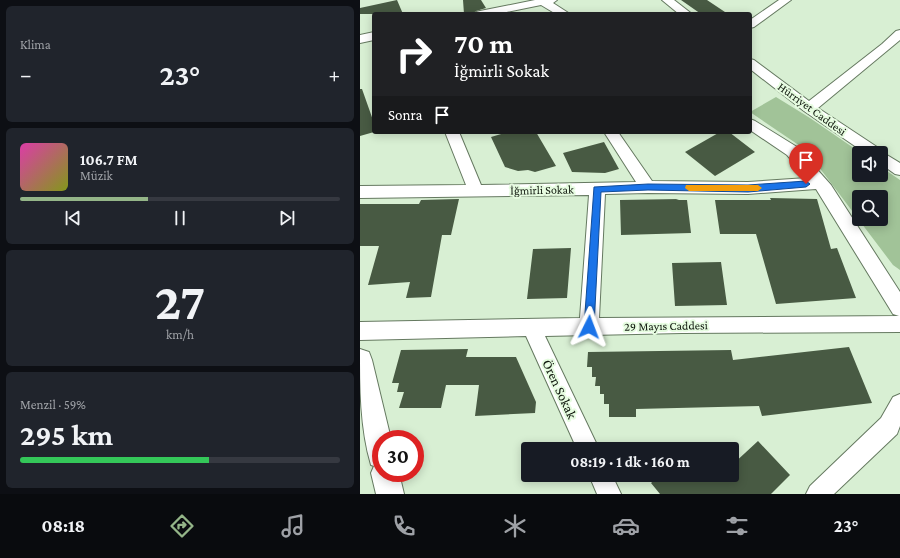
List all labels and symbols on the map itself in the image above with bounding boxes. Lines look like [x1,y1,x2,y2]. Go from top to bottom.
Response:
street label: Hürriyet Caddesi [775,79,849,139]
pin [789,143,823,184]
street label: İğmirli Sokak [510,182,574,198]
position arrow [568,306,610,348]
street label: 29 Mayıs Caddesi [624,318,708,334]
street label: Ören Sokak [539,357,581,421]
speed limit sign: 30 [372,430,424,482]

